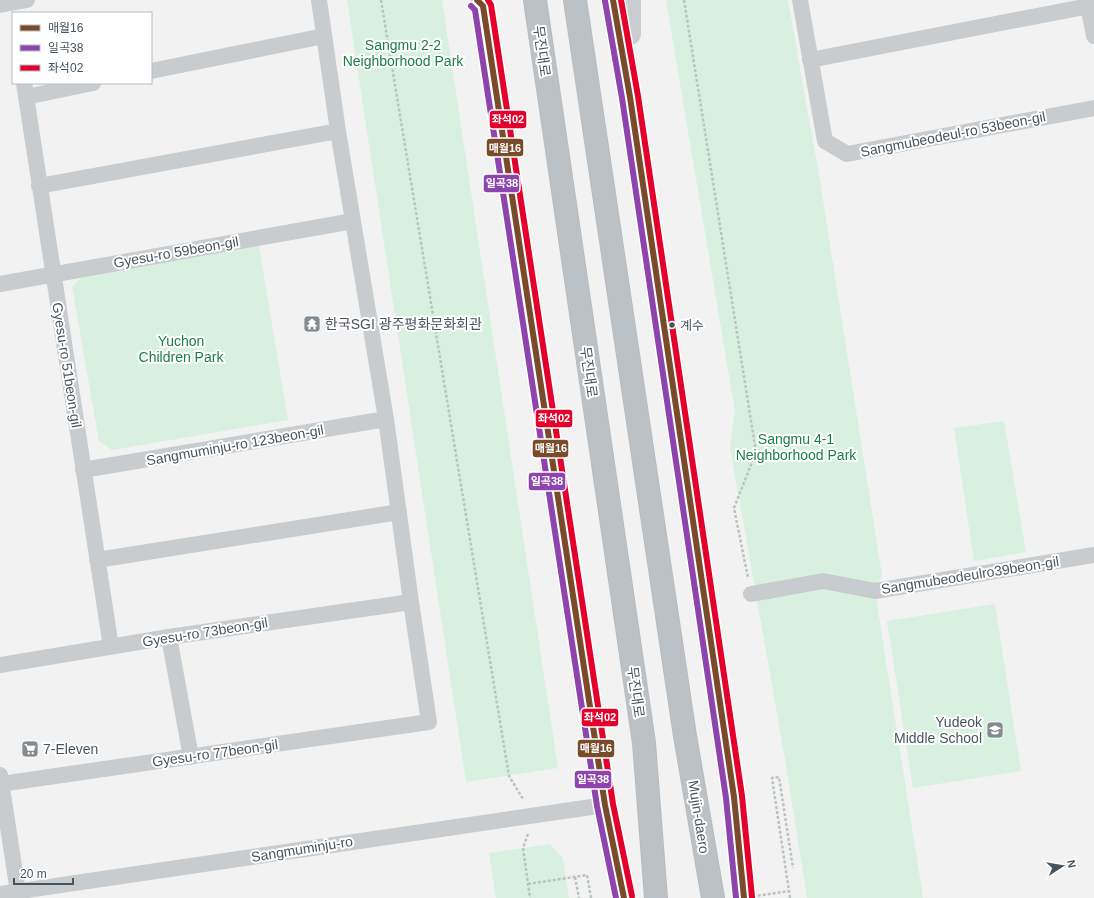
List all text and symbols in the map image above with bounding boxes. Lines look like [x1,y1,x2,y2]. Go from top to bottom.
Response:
legend [12,12,152,84]
text: 매월16 [48,21,84,35]
street label: 무진대로 [530,24,554,78]
park label: Sangmu 2-2 Neighborhood Park [343,37,464,69]
text: 일곡38 [48,41,84,55]
text: 좌석02 [48,61,84,75]
street label: Sangmubeodeul-ro 53beon-gil [859,108,1047,160]
line badge: 좌석02 [489,110,527,129]
text: 좌석02 [492,113,524,125]
line badge: 매월16 [486,138,524,157]
text: 매월16 [489,142,521,154]
line badge: 일곡38 [483,174,520,193]
text: 일곡38 [486,177,518,189]
street label: Gyesu-ro 59beon-gil [112,233,240,271]
street label: Gyesu-ro 51beon-gil [49,301,85,429]
temple icon: 한국SGI 광주평화문화회관 [302,314,322,334]
place label: 한국SGI 광주평화문화회관 [325,316,482,332]
place label: 계수 [680,318,704,333]
marker: 계수 [667,320,677,330]
park label: Yuchon Children Park [139,333,224,365]
street label: 무진대로 [577,345,601,399]
line badge: 좌석02 [535,409,573,428]
text: 좌석02 [538,412,570,424]
street label: Sangmuminju-ro 123beon-gil [145,422,325,468]
park label: Sangmu 4-1 Neighborhood Park [736,431,857,463]
line badge: 매월16 [532,439,569,458]
text: 매월16 [535,442,567,454]
line badge: 일곡38 [528,472,566,491]
text: 일곡38 [531,475,563,487]
street label: Sangmubeodeulro39beon-gil [880,553,1060,597]
street label: Gyesu-ro 73beon-gil [141,614,269,650]
street label: 무진대로 [624,665,648,719]
line badge: 좌석02 [581,708,619,727]
text: 좌석02 [584,711,616,723]
place label: Yudeok Middle School [894,714,983,746]
school or university icon: Yudeok Middle School [985,720,1005,740]
street label: Gyesu-ro 77beon-gil [151,736,279,770]
supermarket icon: 7-Eleven [20,739,40,759]
line badge: 매월16 [577,739,615,758]
place label: 7-Eleven [43,741,98,757]
text: 매월16 [580,742,612,754]
line badge: 일곡38 [574,770,612,789]
text: 일곡38 [577,773,609,785]
street label: Mujin-daero [685,779,713,855]
street label: Sangmuminju-ro [250,833,354,865]
north arrow [1042,846,1082,886]
text: N [1065,859,1078,869]
scale bar [14,860,73,886]
text: 20 m [20,867,47,881]

